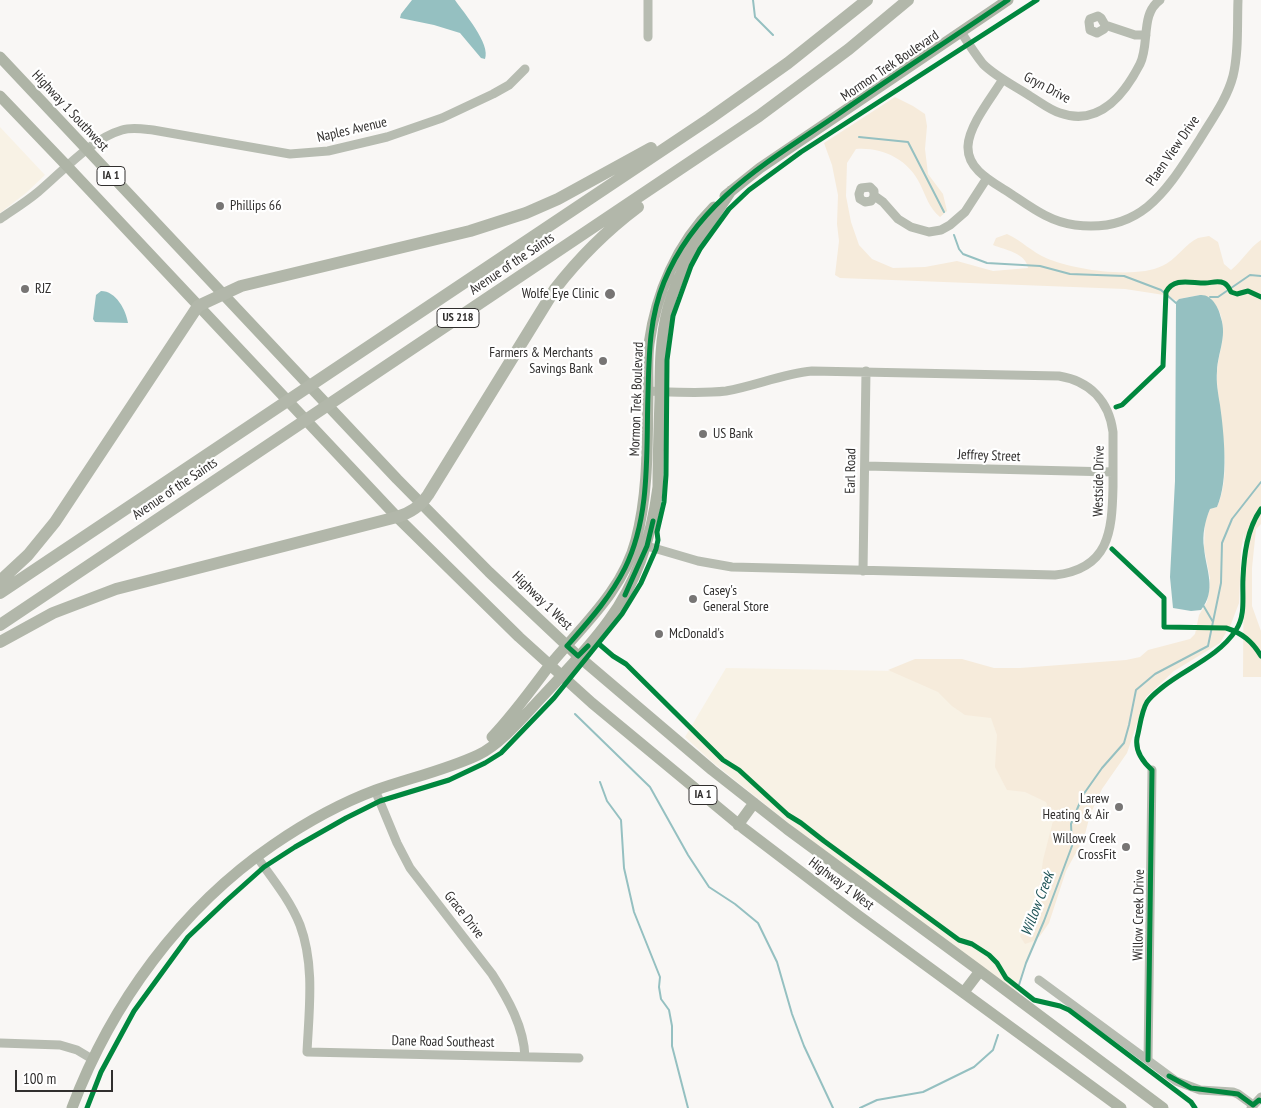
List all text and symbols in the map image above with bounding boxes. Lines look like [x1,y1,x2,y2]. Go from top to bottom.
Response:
street label: Mormon Trek Boulevard [838,27,942,105]
street label: Highway 1 Southwest [28,67,112,155]
street label: Gryn Drive [1021,69,1073,107]
street label: Plaen View Drive [1143,113,1203,189]
street label: Naples Avenue [315,114,389,146]
road number: IA 1 [97,167,125,186]
place label: Phillips 66 [230,198,281,214]
marker: Phillips 66 [214,200,226,212]
street label: Avenue of the Saints [466,229,558,299]
place label: RJZ [35,281,51,297]
marker: RJZ [19,283,31,295]
place label: Wolfe Eye Clinic [522,286,599,302]
marker: Wolfe Eye Clinic [603,287,617,301]
road number: US 218 [437,308,479,328]
street label: Mormon Trek Boulevard [627,341,647,457]
place label: Farmers & Merchants Savings Bank [489,345,593,378]
marker: Farmers & Merchants Savings Bank [597,355,609,367]
place label: US Bank [713,426,753,442]
marker: US Bank [697,428,709,440]
street label: Westside Drive [1090,445,1108,517]
street label: Jeffrey Street [957,447,1021,465]
street label: Earl Road [842,448,860,494]
street label: Avenue of the Saints [129,454,221,524]
street label: Highway 1 West [508,568,576,634]
place label: Casey's General Store [703,583,769,616]
marker: Casey's General Store [687,593,699,605]
place label: McDonald's [669,626,724,642]
marker: McDonald's [653,628,665,640]
road number: IA 1 [689,786,717,804]
place label: Larew Heating & Air [1042,791,1109,824]
marker: Larew Heating & Air [1113,801,1125,813]
place label: Willow Creek CrossFit [1053,831,1116,864]
marker: Willow Creek CrossFit [1120,841,1132,853]
street label: Highway 1 West [805,854,877,914]
water label: Willow Creek [1017,869,1059,939]
street label: Willow Creek Drive [1130,869,1148,961]
street label: Grace Drive [440,888,488,942]
street label: Dane Road Southeast [391,1033,495,1051]
scale bar [18,1060,115,1092]
text: 100 m [23,1069,56,1088]

